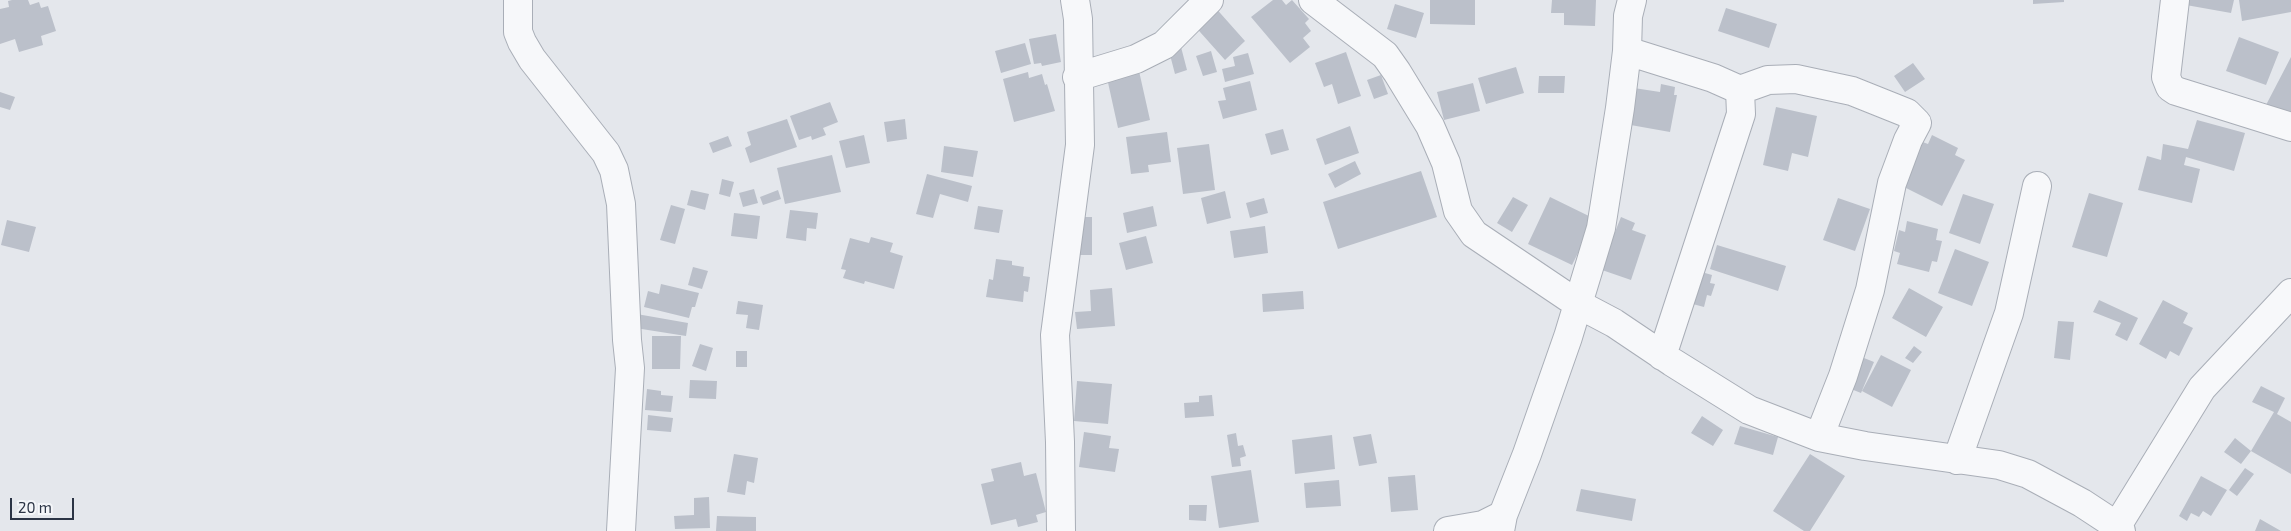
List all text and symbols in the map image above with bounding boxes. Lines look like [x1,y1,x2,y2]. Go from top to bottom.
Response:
scale bar [12,488,76,520]
text: 20 m [18,498,52,516]

